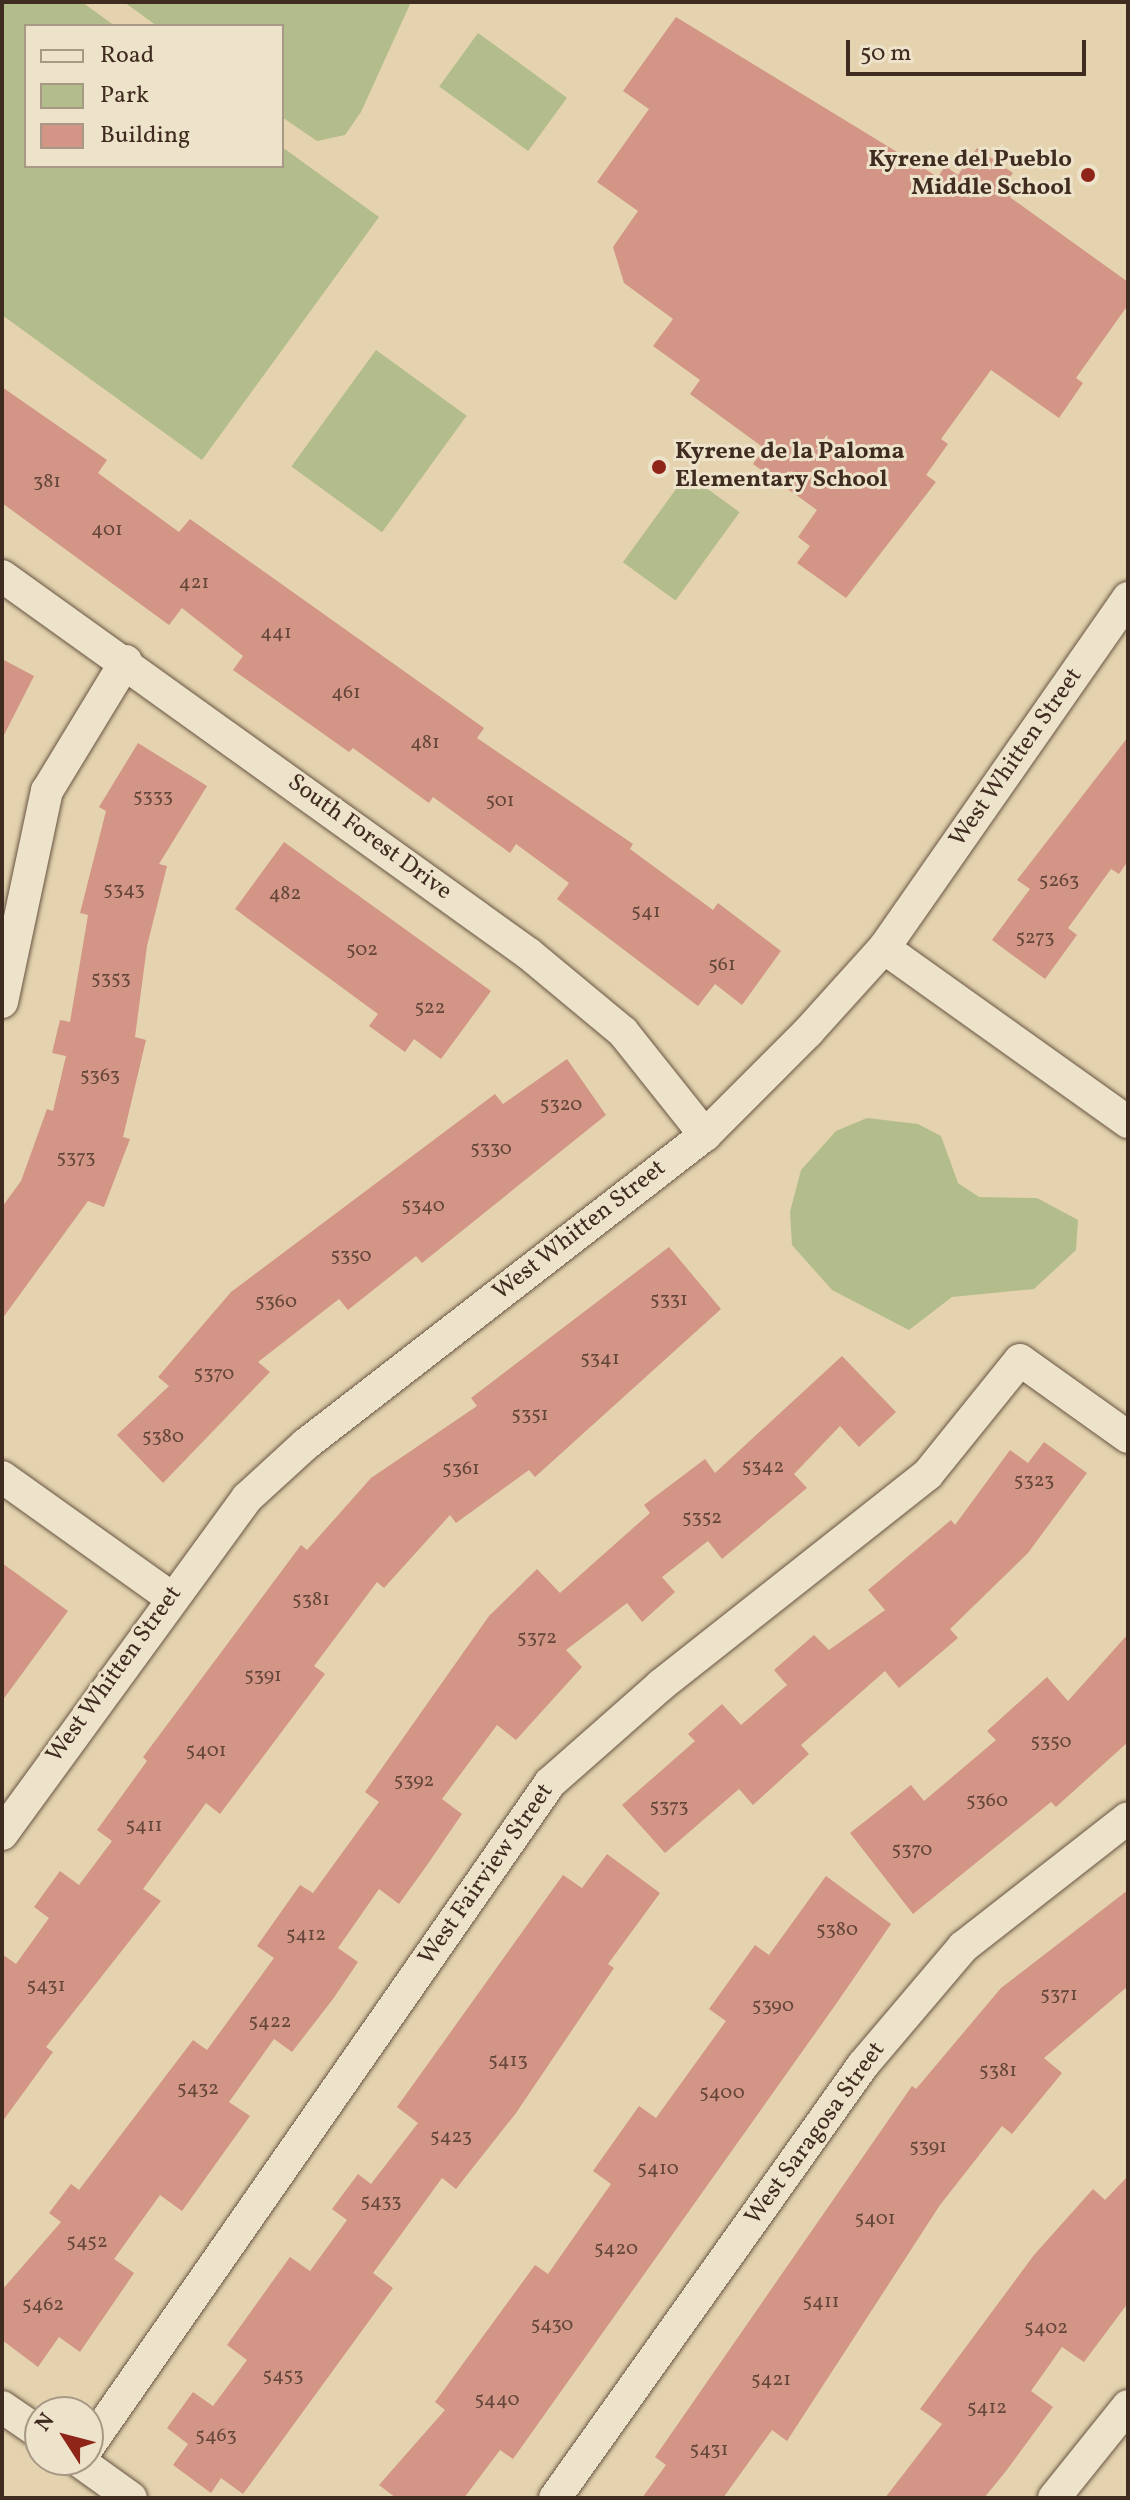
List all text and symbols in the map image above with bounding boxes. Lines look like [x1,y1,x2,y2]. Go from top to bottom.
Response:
legend [24,24,284,168]
scale bar [850,24,1090,74]
text: 50 m [860,37,912,71]
text: Road [100,39,154,73]
text: Park [100,79,149,113]
text: Building [100,119,190,153]
place label: Kyrene del Pueblo Middle School [868,147,1072,203]
marker: Kyrene del Pueblo Middle School [1079,166,1097,184]
place label: Kyrene de la Paloma Elementary School [675,439,905,495]
marker: Kyrene de la Paloma Elementary School [650,458,668,476]
house number: 381 [33,470,61,494]
house number: 401 [91,518,123,542]
house number: 421 [179,571,209,595]
house number: 441 [260,621,292,645]
street label: West Whitten Street [944,663,1090,853]
house number: 461 [331,681,361,705]
house number: 481 [410,731,440,755]
street label: South Forest Drive [281,769,457,907]
house number: 5333 [133,785,173,809]
house number: 501 [486,789,514,813]
house number: 5263 [1039,869,1079,893]
house number: 5343 [103,878,145,902]
house number: 482 [269,882,301,906]
house number: 541 [631,900,661,924]
house number: 5273 [1015,926,1055,950]
house number: 502 [346,938,378,962]
house number: 561 [708,953,736,977]
house number: 5353 [91,967,131,991]
house number: 522 [414,996,446,1020]
house number: 5363 [80,1064,120,1088]
house number: 5320 [540,1093,582,1117]
house number: 5330 [470,1137,512,1161]
house number: 5373 [56,1146,96,1170]
street label: West Whitten Street [488,1154,672,1308]
house number: 5340 [401,1194,445,1218]
house number: 5350 [330,1244,372,1268]
house number: 5331 [650,1288,688,1312]
house number: 5360 [255,1290,297,1314]
house number: 5341 [580,1347,620,1371]
house number: 5370 [194,1362,234,1386]
house number: 5351 [511,1403,549,1427]
house number: 5380 [142,1425,184,1449]
house number: 5342 [742,1455,784,1479]
house number: 5361 [442,1457,480,1481]
house number: 5323 [1014,1469,1054,1493]
house number: 5352 [682,1506,722,1530]
street label: West Whitten Street [41,1581,189,1769]
house number: 5381 [292,1588,330,1612]
house number: 5372 [517,1626,557,1650]
house number: 5391 [244,1664,282,1688]
house number: 5350 [1030,1730,1072,1754]
house number: 5401 [186,1739,226,1763]
house number: 5392 [394,1769,434,1793]
street label: West Fairview Street [413,1778,561,1972]
house number: 5360 [966,1789,1008,1813]
house number: 5373 [649,1795,689,1819]
house number: 5411 [125,1814,163,1838]
house number: 5370 [892,1838,932,1862]
house number: 5380 [816,1918,858,1942]
house number: 5412 [286,1923,326,1947]
house number: 5431 [27,1974,65,1998]
house number: 5371 [1040,1983,1078,2007]
house number: 5390 [752,1994,794,2018]
house number: 5422 [248,2010,292,2034]
street label: West Saragosa Street [740,2037,892,2231]
house number: 5413 [488,2049,528,2073]
house number: 5381 [979,2059,1017,2083]
house number: 5432 [177,2077,219,2101]
house number: 5400 [699,2081,745,2105]
house number: 5423 [430,2125,472,2149]
house number: 5391 [909,2135,947,2159]
house number: 5410 [637,2157,679,2181]
house number: 5433 [360,2190,402,2214]
house number: 5401 [855,2207,895,2231]
house number: 5452 [66,2230,108,2254]
house number: 5420 [594,2237,638,2261]
house number: 5411 [802,2290,840,2314]
house number: 5462 [22,2293,64,2317]
house number: 5430 [531,2313,573,2337]
house number: 5402 [1024,2316,1068,2340]
house number: 5453 [263,2364,303,2388]
house number: 5421 [751,2368,791,2392]
house number: 5440 [474,2388,520,2412]
north arrow [24,2396,104,2476]
house number: 5412 [967,2396,1007,2420]
text: N [29,2407,63,2438]
house number: 5463 [195,2424,237,2448]
house number: 5431 [690,2438,728,2462]

